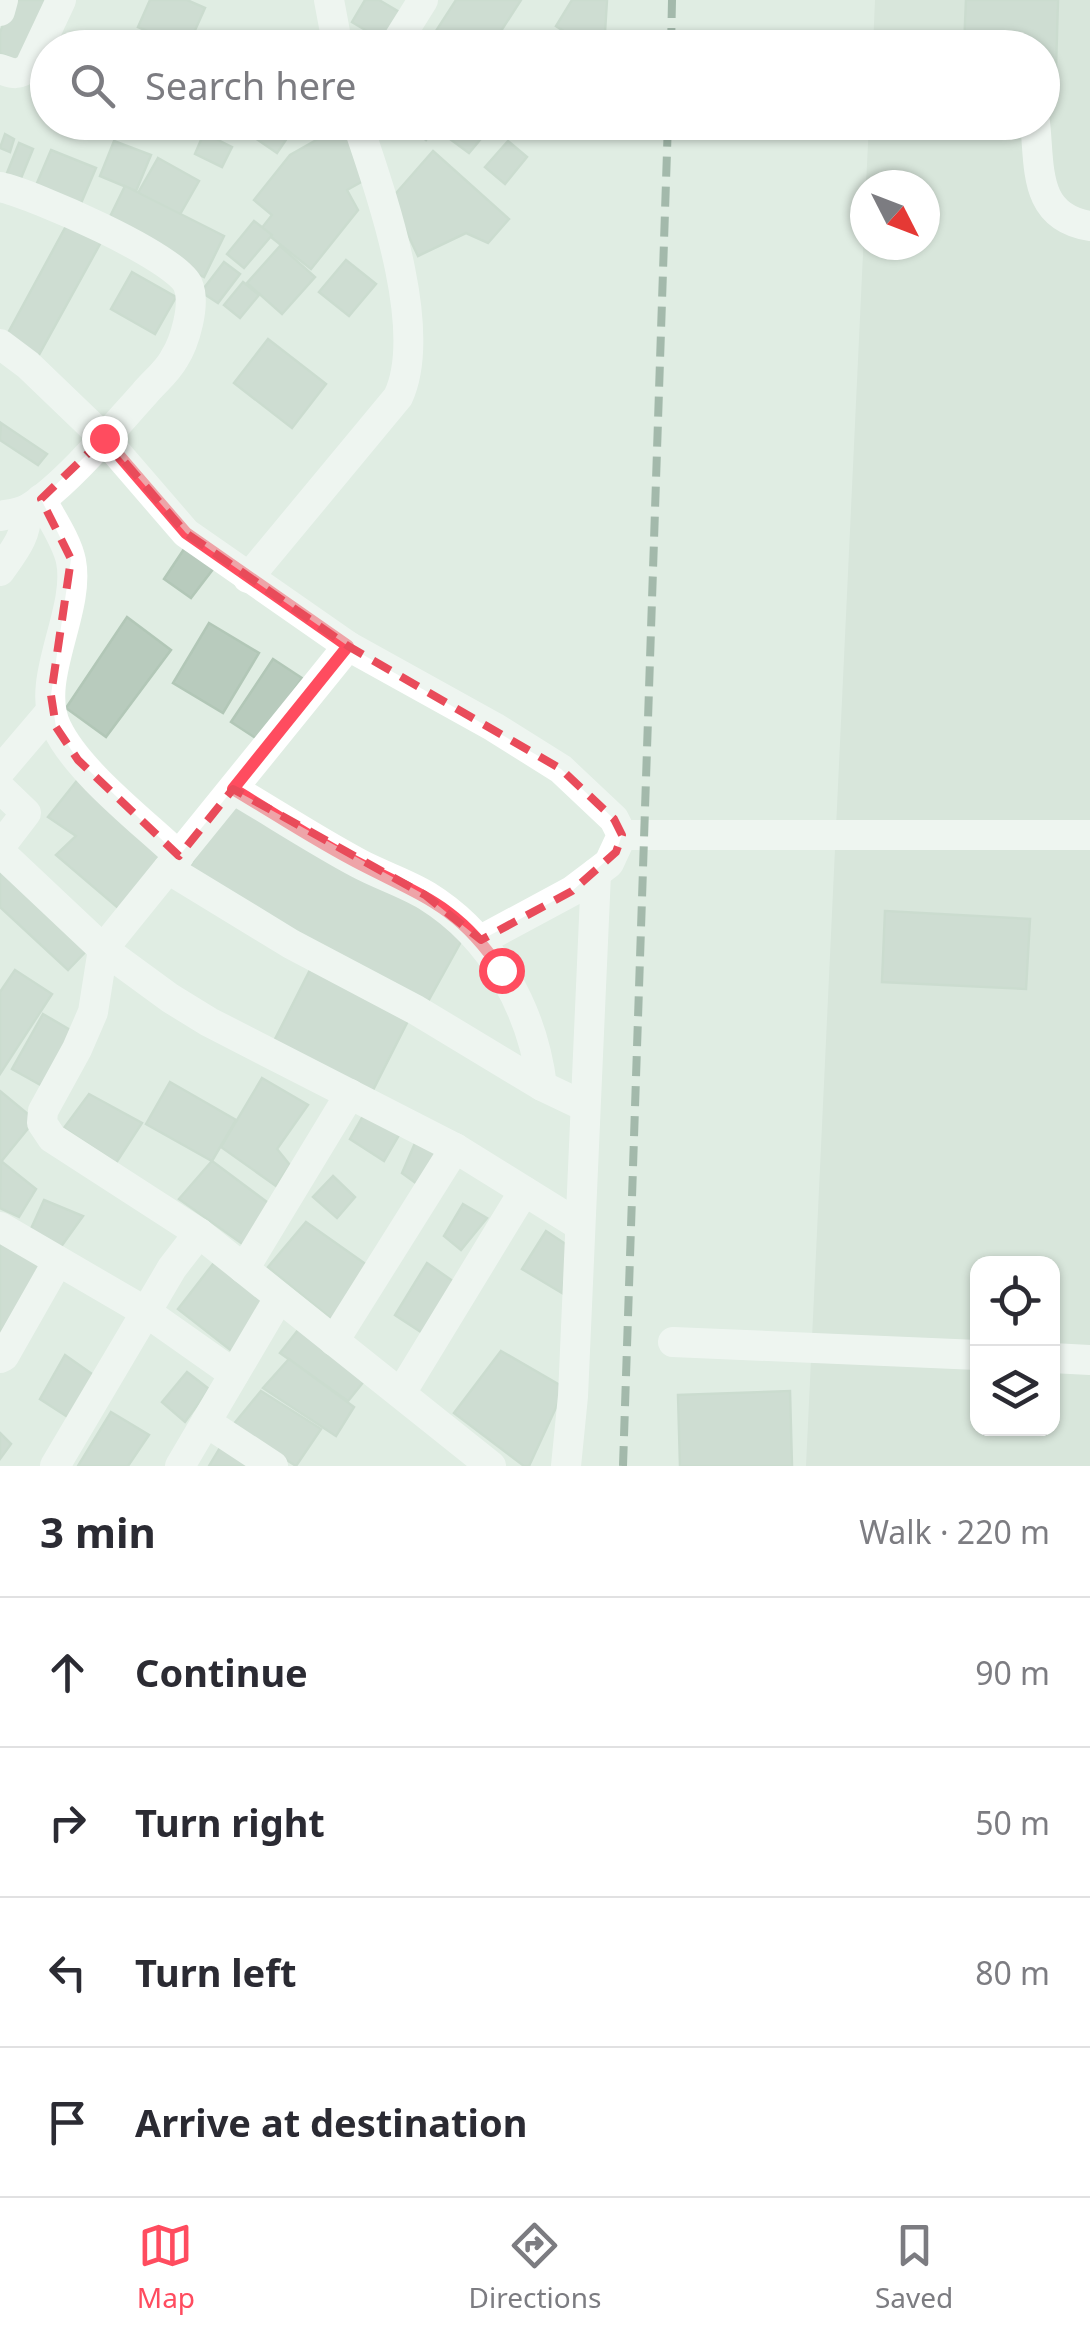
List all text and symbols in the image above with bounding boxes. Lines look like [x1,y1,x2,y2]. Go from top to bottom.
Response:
search box [30,30,1060,140]
icon: search [65,58,120,113]
text: Search here [145,59,356,111]
north arrow [850,170,940,260]
route end [82,416,128,462]
route start [479,948,525,994]
map controls [970,1256,1060,1436]
button: locate [970,1256,1060,1346]
button: layers [970,1346,1060,1436]
text: 3 min [40,1503,156,1560]
text: Walk · 220 m [859,1510,1050,1553]
icon: ahead [40,1645,95,1700]
text: Continue [135,1646,308,1698]
text: 90 m [975,1651,1050,1694]
icon: right [40,1795,95,1850]
text: Turn right [135,1796,325,1848]
text: 50 m [975,1801,1050,1844]
icon: left [40,1945,95,2000]
text: Turn left [135,1946,297,1998]
text: 80 m [975,1951,1050,1994]
icon: arrive [40,2095,95,2150]
text: Arrive at destination [135,2096,527,2148]
tab: Map [137,2218,195,2316]
tab: Directions [469,2218,601,2316]
tab: Saved [875,2218,953,2316]

